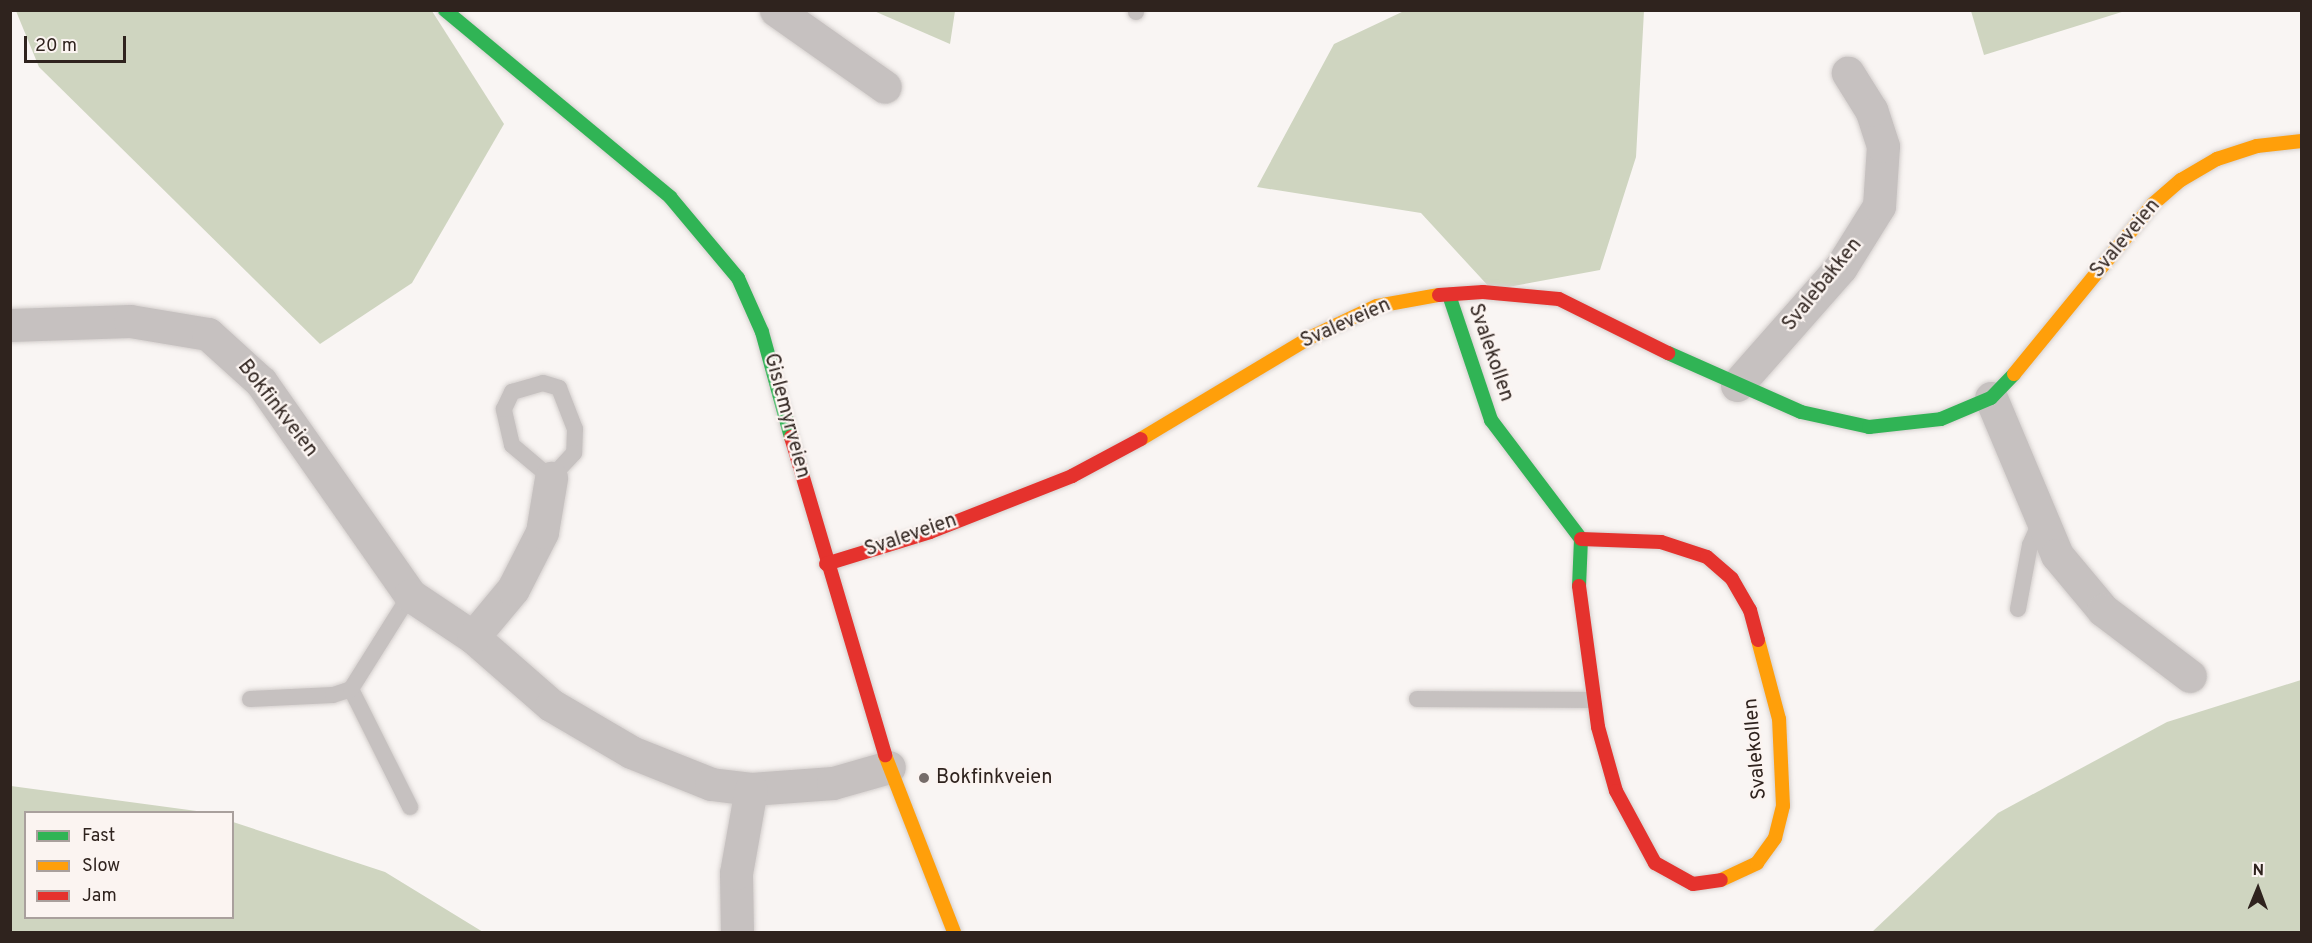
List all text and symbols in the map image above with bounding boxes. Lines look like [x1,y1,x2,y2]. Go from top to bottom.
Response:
scale bar [27,24,129,62]
text: 20 m [35,35,77,58]
street label: Svaleveien [2086,195,2166,283]
street label: Svalebakken [1778,234,1868,336]
street label: Svaleveien [1297,294,1395,354]
street label: Svalekollen [1462,301,1518,405]
street label: Gislemyrveien [758,351,814,481]
street label: Bokfinkveien [232,356,322,462]
street label: Svaleveien [862,509,960,563]
street label: Svalekollen [1740,697,1772,801]
place label: Bokfinkveien [936,766,1052,790]
marker: Bokfinkveien [917,771,931,785]
legend [24,811,234,919]
text: Fast [82,825,115,848]
text: Slow [82,855,120,878]
north arrow [2228,859,2288,919]
text: N [2252,861,2264,881]
text: Jam [82,885,117,908]

